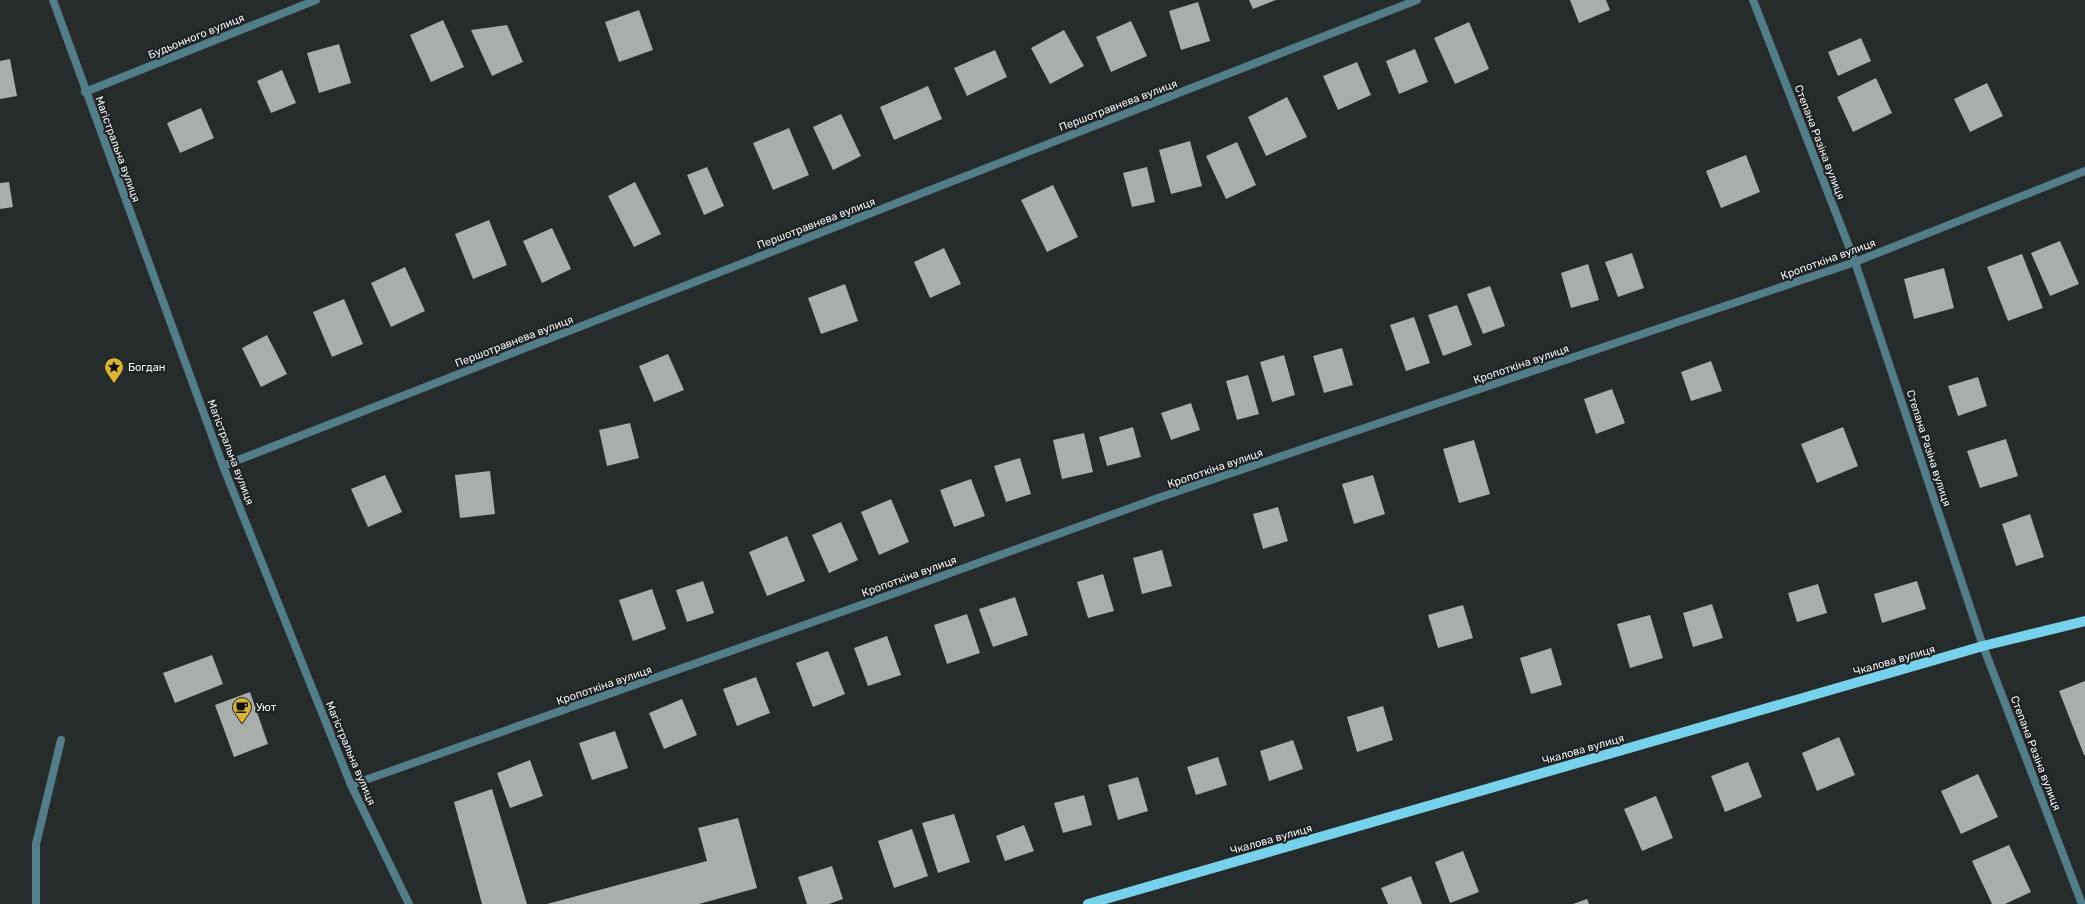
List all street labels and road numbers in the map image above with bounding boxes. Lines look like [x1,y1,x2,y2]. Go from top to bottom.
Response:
street label: Будьонного вулиця [146,11,246,62]
street label: Першотравнева вулиця [1057,77,1179,134]
street label: Степана Разіна вулиця [1792,83,1847,201]
street label: Магістральна вулиця [92,95,143,204]
street label: Першотравнева вулиця [755,195,877,252]
street label: Кропоткіна вулиця [1779,236,1877,283]
street label: Першотравнева вулиця [453,313,575,370]
street label: Кропоткіна вулиця [1472,342,1571,387]
street label: Степана Разіна вулиця [1904,388,1954,508]
street label: Магістральна вулиця [204,398,257,507]
street label: Кропоткіна вулиця [1166,446,1265,491]
street label: Кропоткіна вулиця [860,553,958,600]
street label: Чкалова вулиця [1852,643,1937,678]
street label: Кропоткіна вулиця [555,663,654,708]
street label: Степана Разіна вулиця [2008,694,2063,812]
street label: Магістральна вулиця [323,699,378,807]
street label: Чкалова вулиця [1541,732,1626,767]
street label: Чкалова вулиця [1229,822,1314,857]

